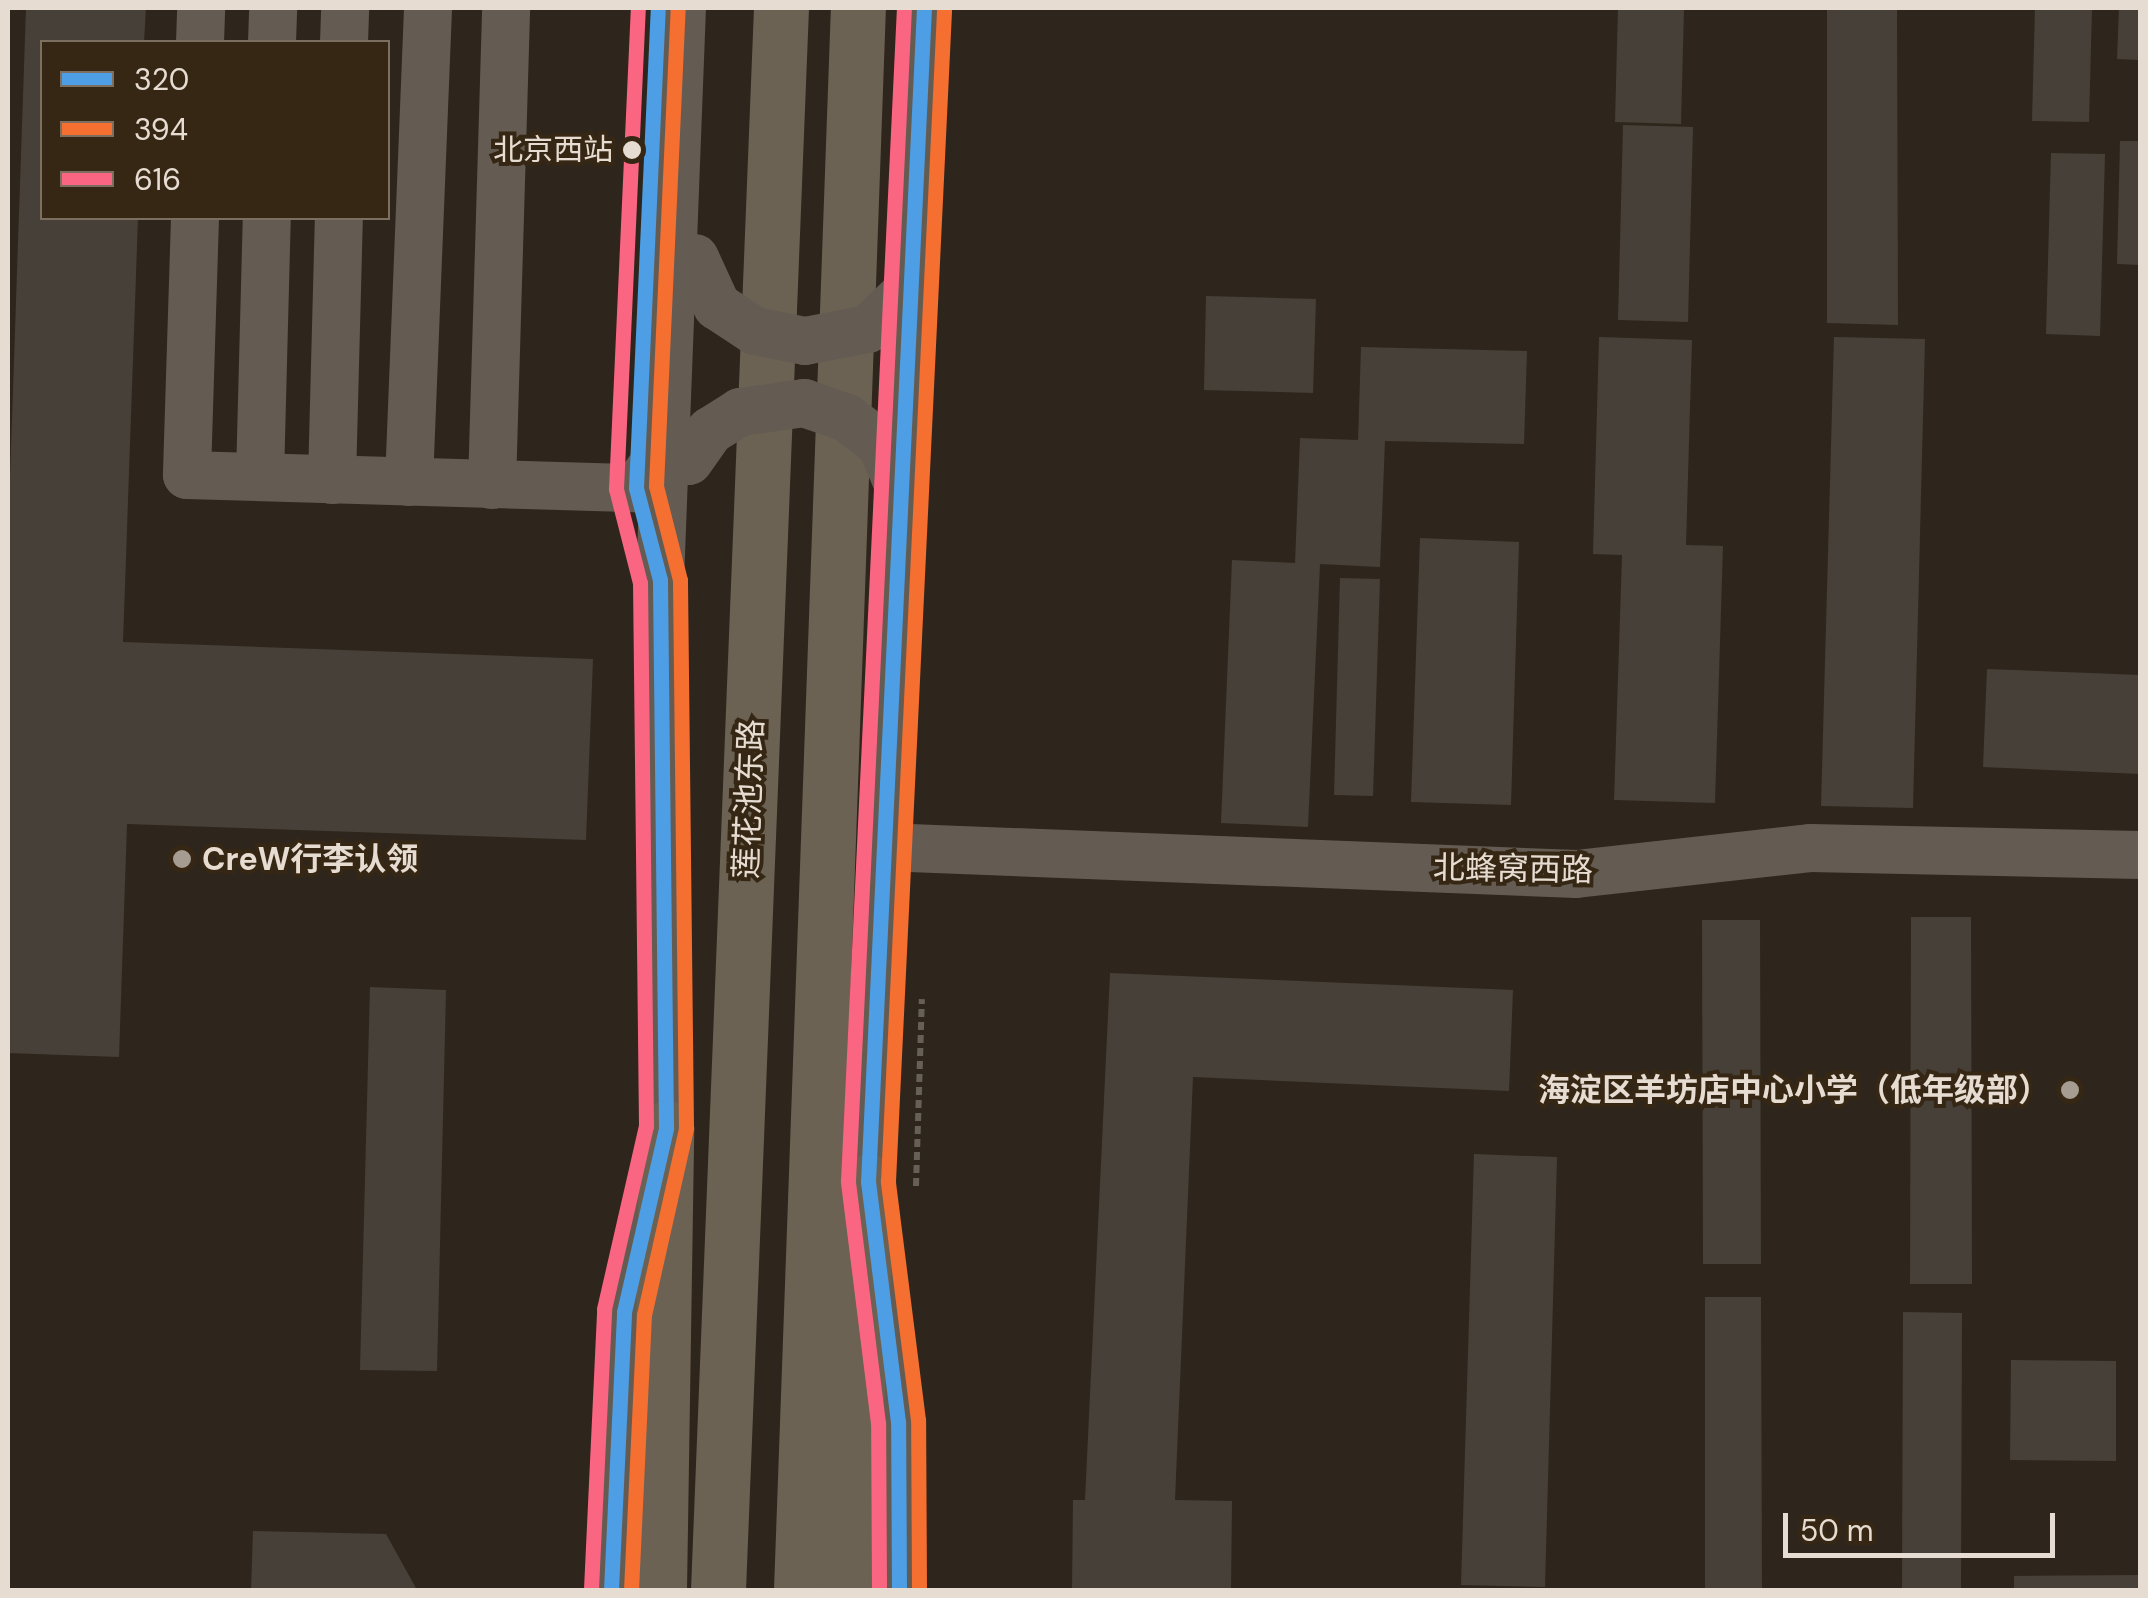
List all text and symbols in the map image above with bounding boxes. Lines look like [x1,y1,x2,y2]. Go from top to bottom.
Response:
legend [40,40,390,220]
text: 320 [134,60,189,99]
text: 394 [134,110,188,149]
place label: 北京西站 [493,132,613,168]
marker: 北京西站 [622,140,642,160]
text: 616 [134,160,181,199]
street label: 莲花池东路 [727,718,771,880]
place label: CreW行李认领 [202,840,418,878]
marker: CreW行李认领 [171,848,193,870]
street label: 北蜂窝西路 [1433,848,1593,890]
place label: 海淀区羊坊店中心小学（低年级部） [1538,1071,2050,1109]
marker: 海淀区羊坊店中心小学（低年级部） [2059,1079,2081,1101]
scale bar [1788,1493,2060,1555]
text: 50 m [1800,1511,1874,1550]

